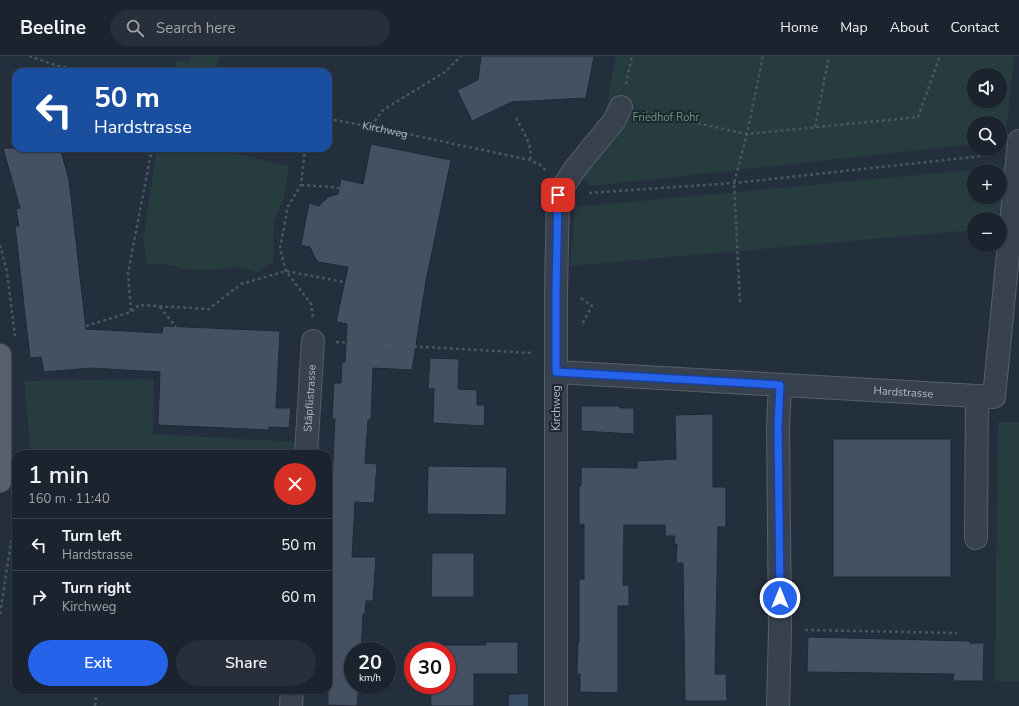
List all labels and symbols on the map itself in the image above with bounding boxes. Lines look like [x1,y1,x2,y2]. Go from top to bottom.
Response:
park label: Friedhof Rohr [632,110,700,125]
street label: Kirchweg [361,118,409,141]
pin [541,178,575,212]
street label: Stäpflistrasse [300,364,319,432]
street label: Hardstrasse [873,383,934,401]
street label: Kirchweg [549,385,564,431]
position arrow [759,577,801,619]
speed limit sign: 30 [404,642,456,694]

